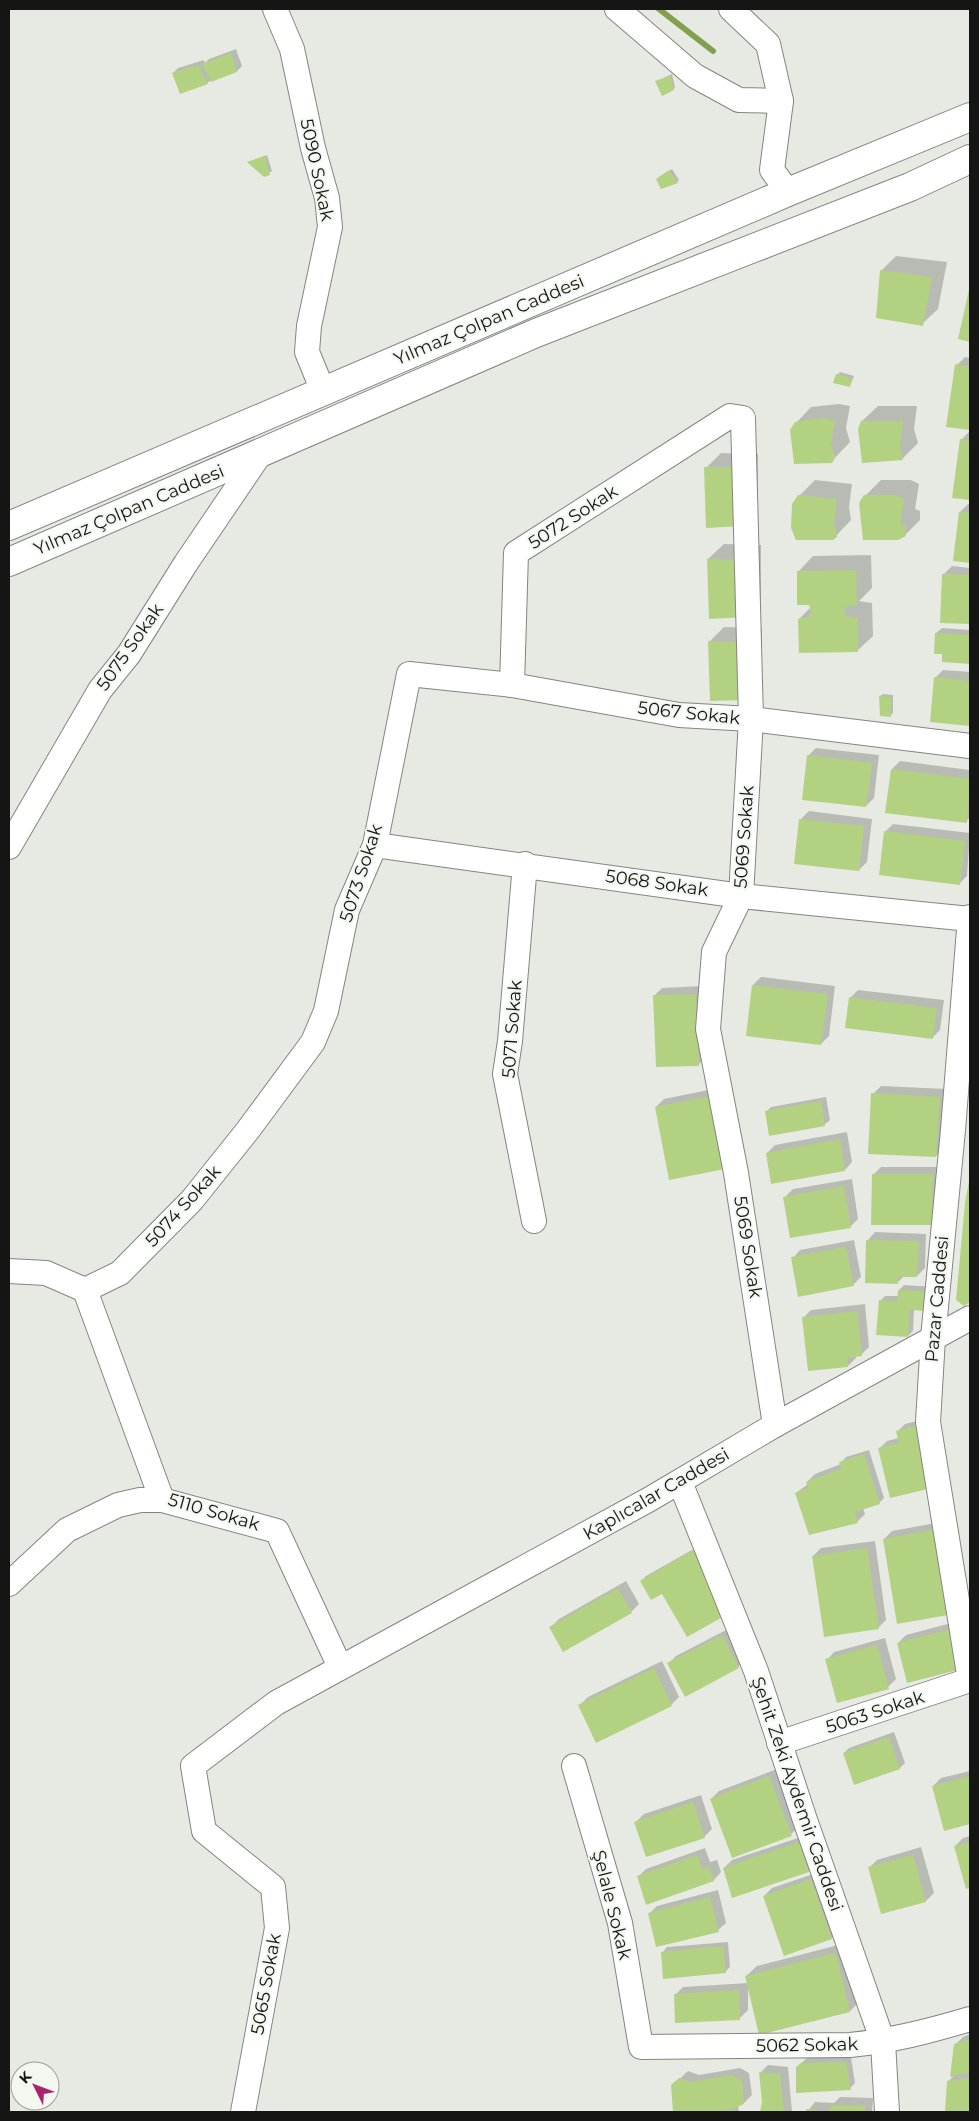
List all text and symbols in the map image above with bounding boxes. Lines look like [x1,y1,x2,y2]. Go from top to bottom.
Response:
street label: 5090 Sokak [295,117,339,223]
street label: Yılmaz Çolpan Caddesi [391,270,587,370]
street label: Yılmaz Çolpan Caddesi [31,460,227,560]
street label: 5072 Sokak [524,480,622,554]
street label: 5075 Sokak [92,599,168,695]
street label: 5067 Sokak [637,697,741,729]
street label: 5069 Sokak [729,785,759,889]
street label: 5073 Sokak [335,821,387,925]
street label: 5068 Sokak [604,865,710,901]
street label: 5071 Sokak [498,979,526,1079]
street label: 5074 Sokak [141,1160,226,1251]
street label: 5069 Sokak [729,1194,767,1300]
street label: Pazar Caddesi [920,1235,954,1363]
street label: Kaplıcalar Caddesi [579,1443,733,1545]
street label: 5110 Sokak [166,1488,263,1536]
street label: Şehit Zeki Aydemir Caddesi [746,1674,848,1914]
street label: 5063 Sokak [823,1686,927,1738]
street label: Şelale Sokak [588,1848,636,1962]
street label: 5065 Sokak [246,1931,286,2036]
street label: 5062 Sokak [756,2033,859,2057]
north arrow [10,2061,60,2111]
text: K [15,2067,36,2087]

